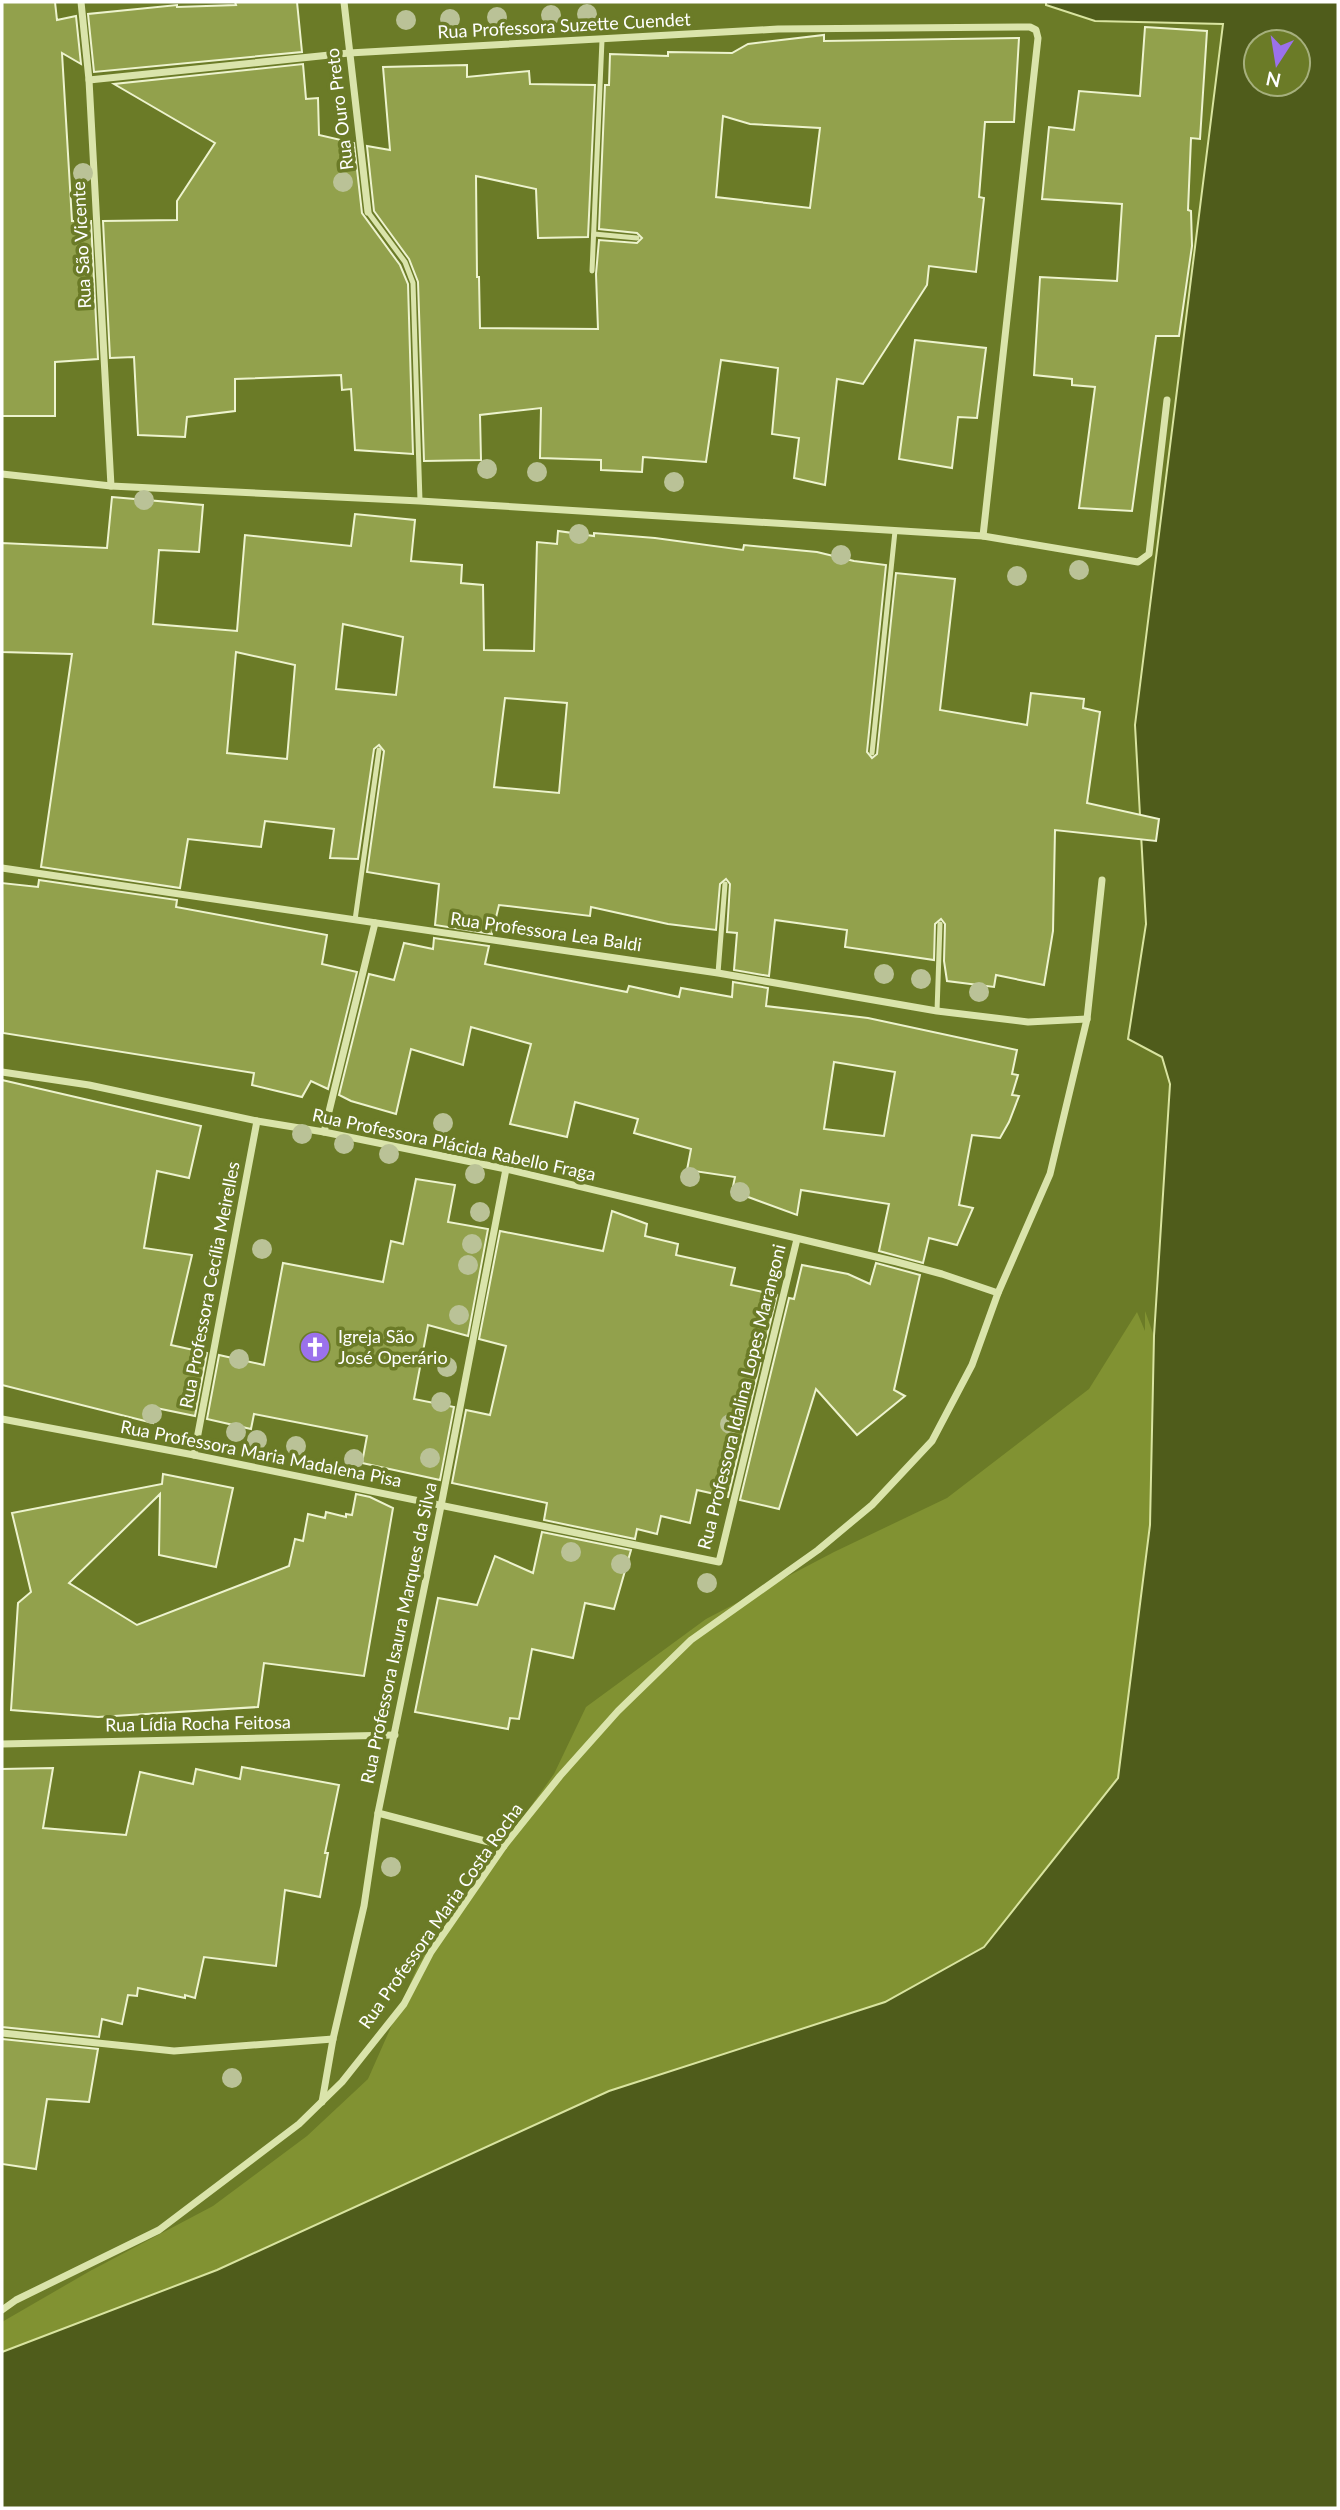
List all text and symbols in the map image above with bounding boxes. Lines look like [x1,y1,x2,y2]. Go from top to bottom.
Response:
street label: Rua Professora Suzette Cuendet [437,7,692,43]
north arrow [1242,28,1312,98]
street label: Rua Ouro Preto [321,47,357,171]
text: N [1264,67,1283,93]
street label: Rua São Vicente [67,181,95,309]
street label: Rua Professora Lea Baldi [449,907,643,955]
street label: Rua Professora Plácida Rabello Fraga [311,1103,598,1185]
street label: Rua Professora Cecília Meirelles [174,1159,244,1410]
street label: Rua Professora Idalina Lopes Marangoni [692,1242,790,1552]
place label: Igreja São José Operário [338,1325,448,1368]
church icon: Igreja São José Operário [298,1330,332,1364]
street label: Rua Professora Maria Madalena Pisa [119,1415,404,1491]
street label: Rua Professora Isaura Marques da Silva [355,1480,441,1786]
street label: Rua Lídia Rocha Feitosa [105,1710,291,1736]
street label: Rua Professora Maria Costa Rocha [354,1798,527,2033]

